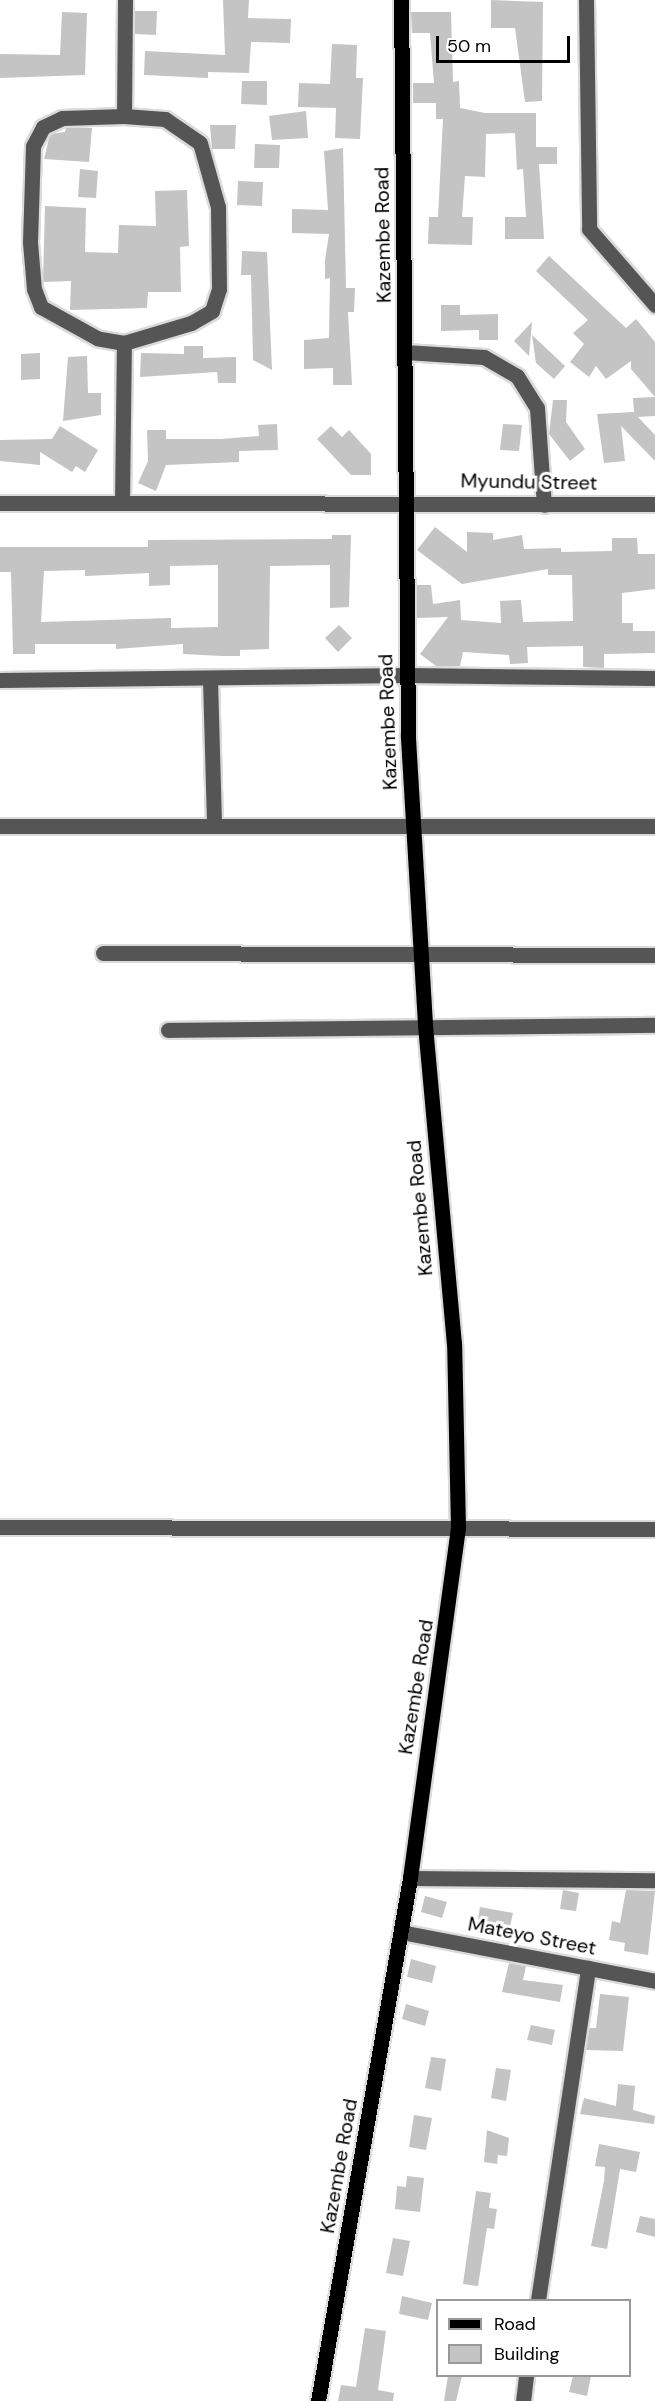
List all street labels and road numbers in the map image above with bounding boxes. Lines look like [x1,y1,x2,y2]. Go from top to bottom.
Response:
street label: Kazembe Road [370,167,396,303]
street label: Myundu Street [460,469,598,495]
street label: Kazembe Road [374,654,402,790]
street label: Kazembe Road [402,1139,438,1277]
street label: Kazembe Road [393,1618,439,1756]
street label: Mateyo Street [466,1912,598,1960]
street label: Kazembe Road [315,2097,363,2235]

